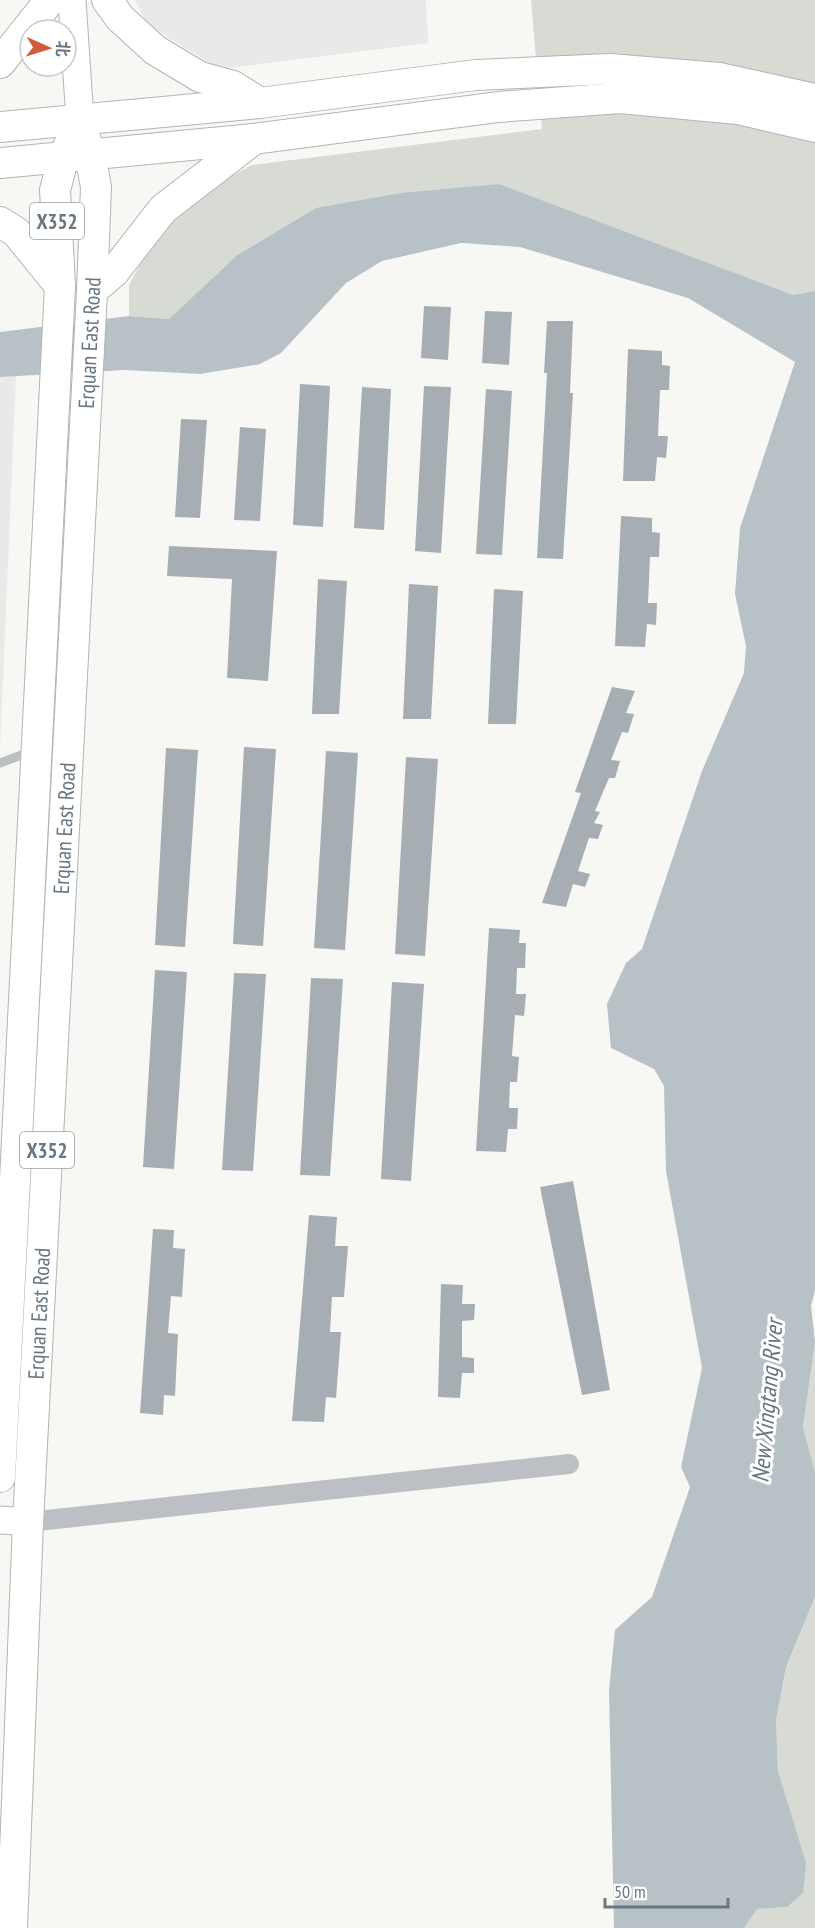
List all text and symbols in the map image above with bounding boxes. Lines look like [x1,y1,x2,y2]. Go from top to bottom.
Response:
north arrow [18,18,78,78]
text: 北 [53,40,73,57]
road number: X352 [30,203,84,239]
street label: Erquan East Road [72,277,107,409]
street label: Erquan East Road [47,762,81,895]
road number: X352 [20,1132,74,1168]
street label: Erquan East Road [21,1247,56,1380]
water label: New Xingtang River [744,1315,790,1484]
scale bar [605,1871,728,1909]
text: 50 m [614,1880,646,1903]

